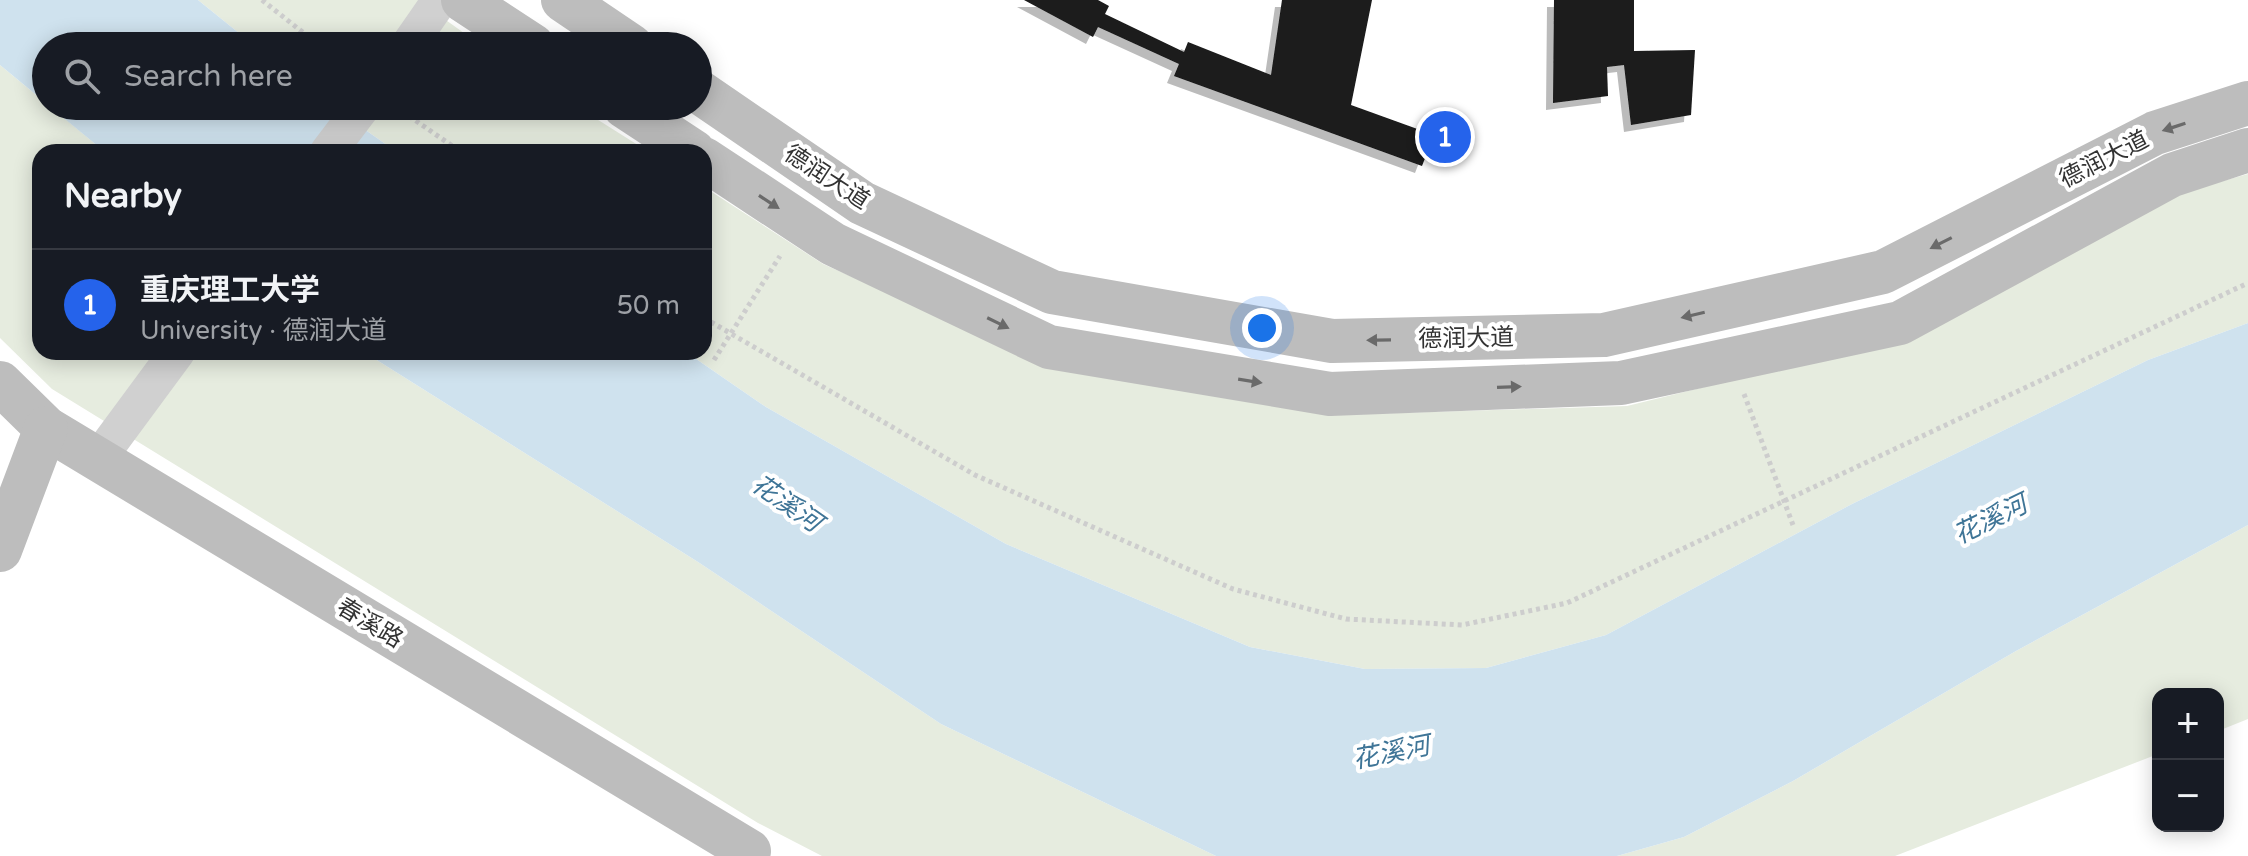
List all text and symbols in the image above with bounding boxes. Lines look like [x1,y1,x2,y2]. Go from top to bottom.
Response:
search box [32,32,712,120]
icon: search [60,54,104,98]
text: Search here [124,58,293,95]
pin: 1 [1419,107,1471,167]
one-way arrow [2161,121,2185,134]
street label: 德润大道 [2055,125,2154,194]
street label: 德润大道 [779,139,875,216]
text: Nearby [64,176,182,217]
one-way arrow [758,194,780,208]
one-way arrow [1930,236,1953,249]
text: 重庆理工大学 [140,272,320,309]
text: 1 [82,290,98,321]
text: 50 m [617,290,680,321]
your location [1242,308,1282,348]
one-way arrow [1680,309,1705,322]
text: University · 德润大道 [140,315,387,346]
one-way arrow [987,316,1010,330]
street label: 德润大道 [1418,323,1514,354]
one-way arrow [1366,333,1391,346]
one-way arrow [1238,375,1263,387]
one-way arrow [1497,381,1522,394]
water label: 花溪河 [746,468,832,541]
water label: 花溪河 [1948,486,2037,550]
street label: 春溪路 [331,592,408,654]
map controls [2152,688,2224,832]
button: + [2152,688,2224,760]
water label: 花溪河 [1350,729,1437,775]
button: − [2152,760,2224,832]

